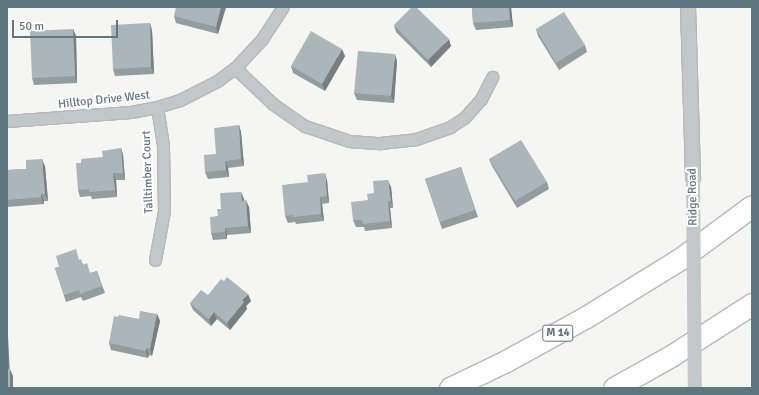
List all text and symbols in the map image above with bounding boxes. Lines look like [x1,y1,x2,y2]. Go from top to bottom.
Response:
scale bar [14,12,120,38]
text: 50 m [19,19,44,34]
street label: Hilltop Drive West [57,88,151,112]
street label: Talltimber Court [139,130,157,214]
street label: Ridge Road [685,168,701,226]
road number: M 14 [542,324,574,342]

